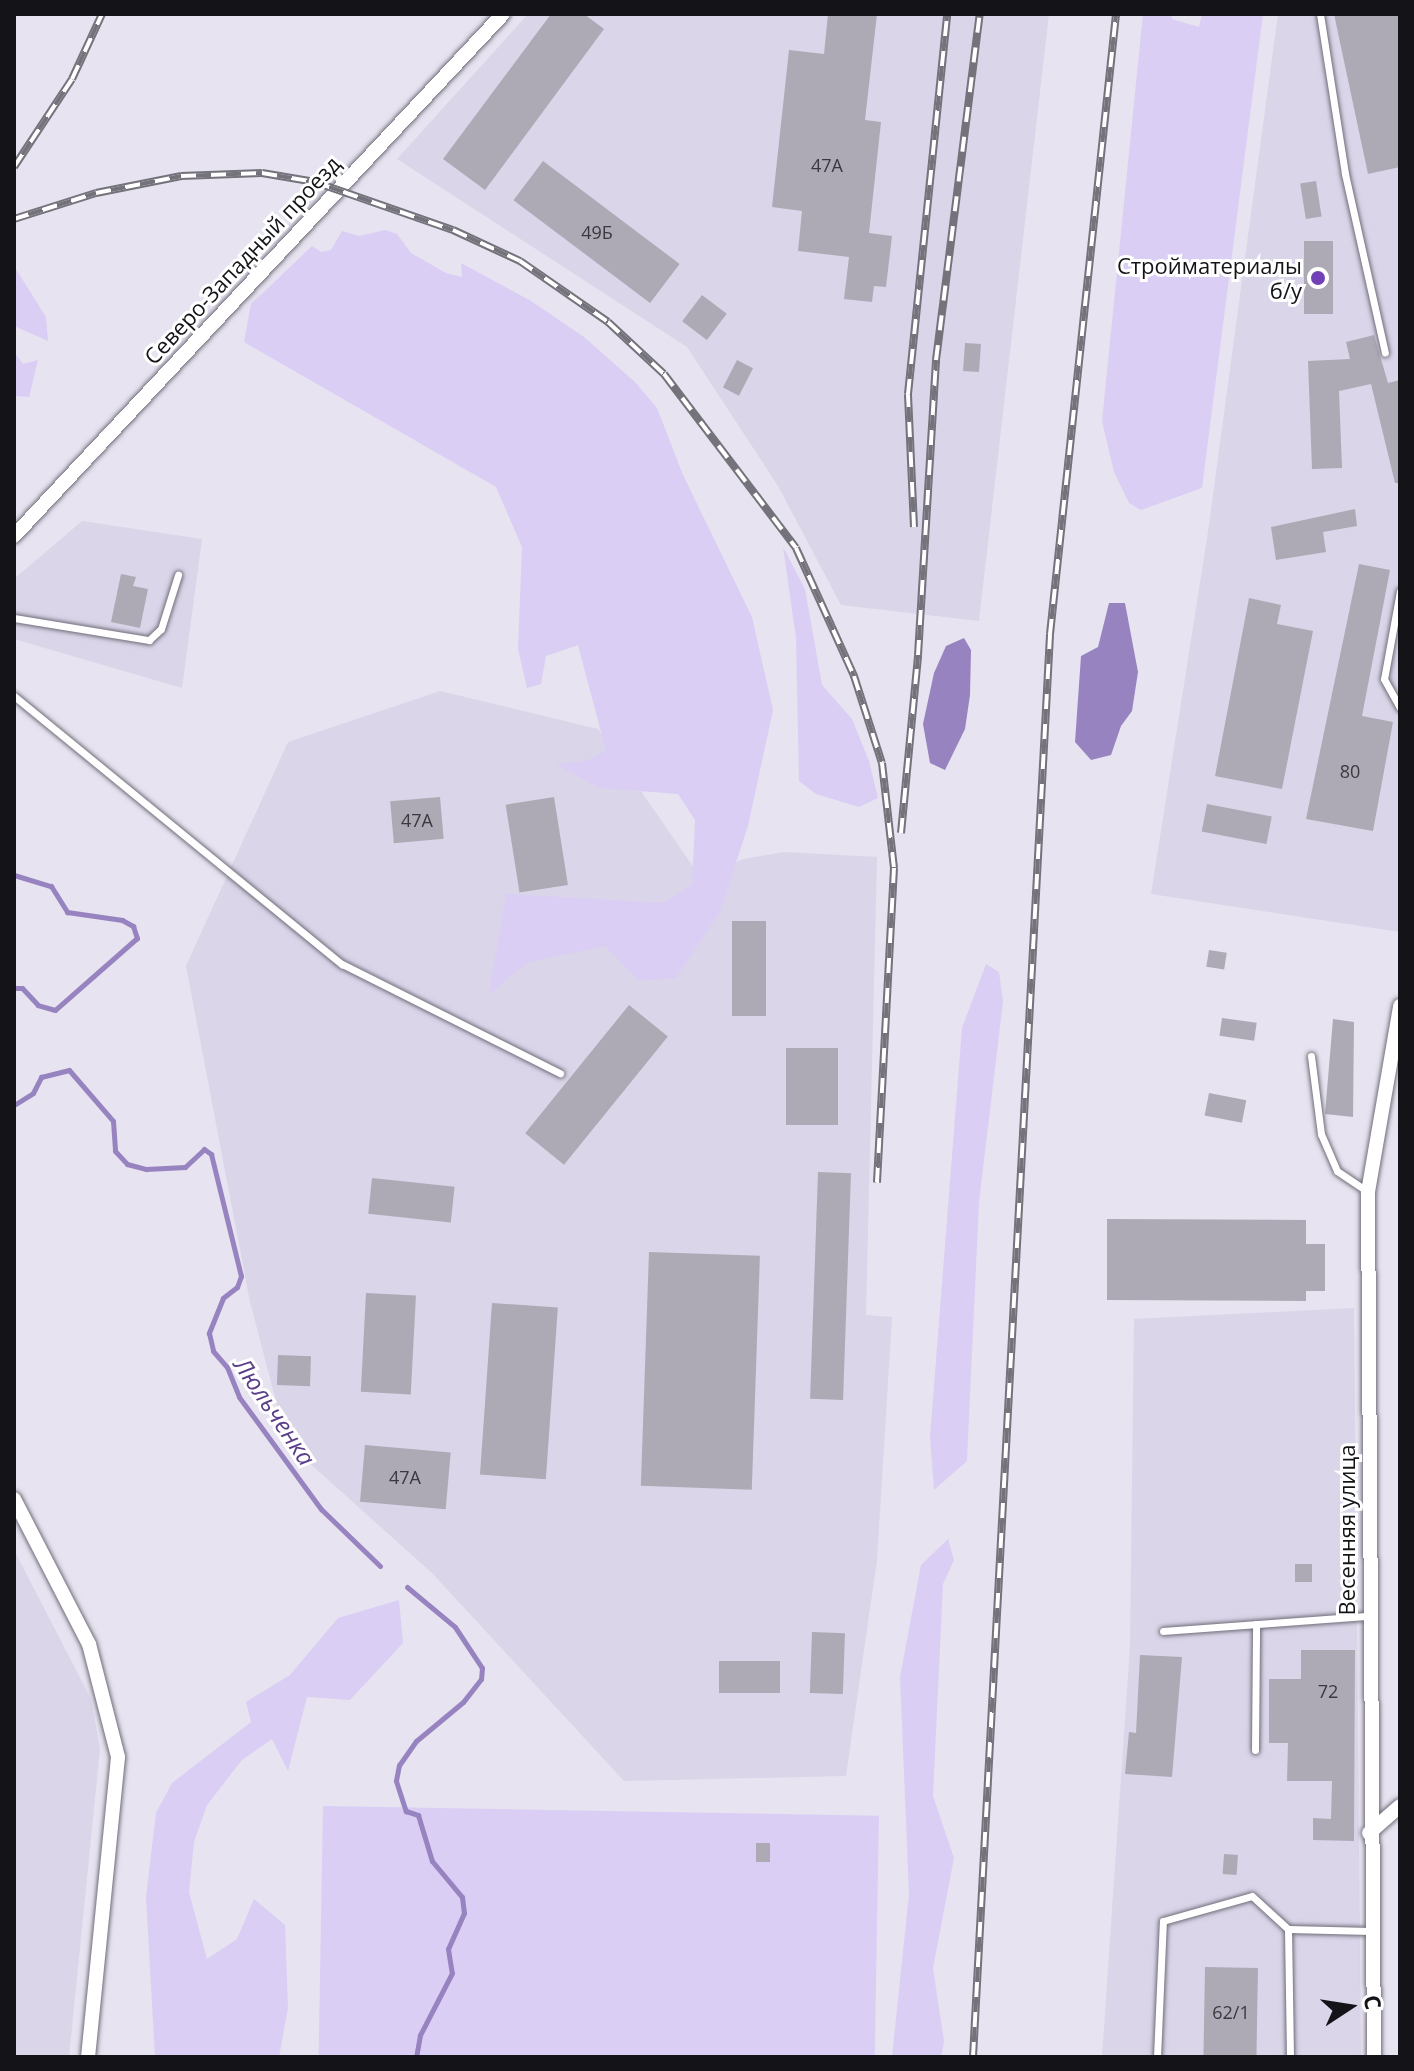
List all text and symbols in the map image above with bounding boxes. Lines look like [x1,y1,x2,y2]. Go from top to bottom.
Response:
street label: Северо-Западный проезд [139,150,345,370]
house number: 47А [811,154,843,176]
house number: 49Б [581,221,613,243]
place label: Стройматериалы б/у [1117,252,1302,304]
marker: Стройматериалы б/у [1309,269,1327,287]
house number: 80 [1340,760,1360,782]
house number: 47А [401,809,433,831]
water label: Люльченка [228,1351,322,1471]
street label: Весенняя улица [1334,1445,1360,1615]
house number: 47А [389,1466,421,1488]
house number: 72 [1318,1680,1338,1702]
north arrow [1310,1967,1390,2047]
text: С [1357,1992,1390,2012]
house number: 62/1 [1212,2001,1250,2023]

